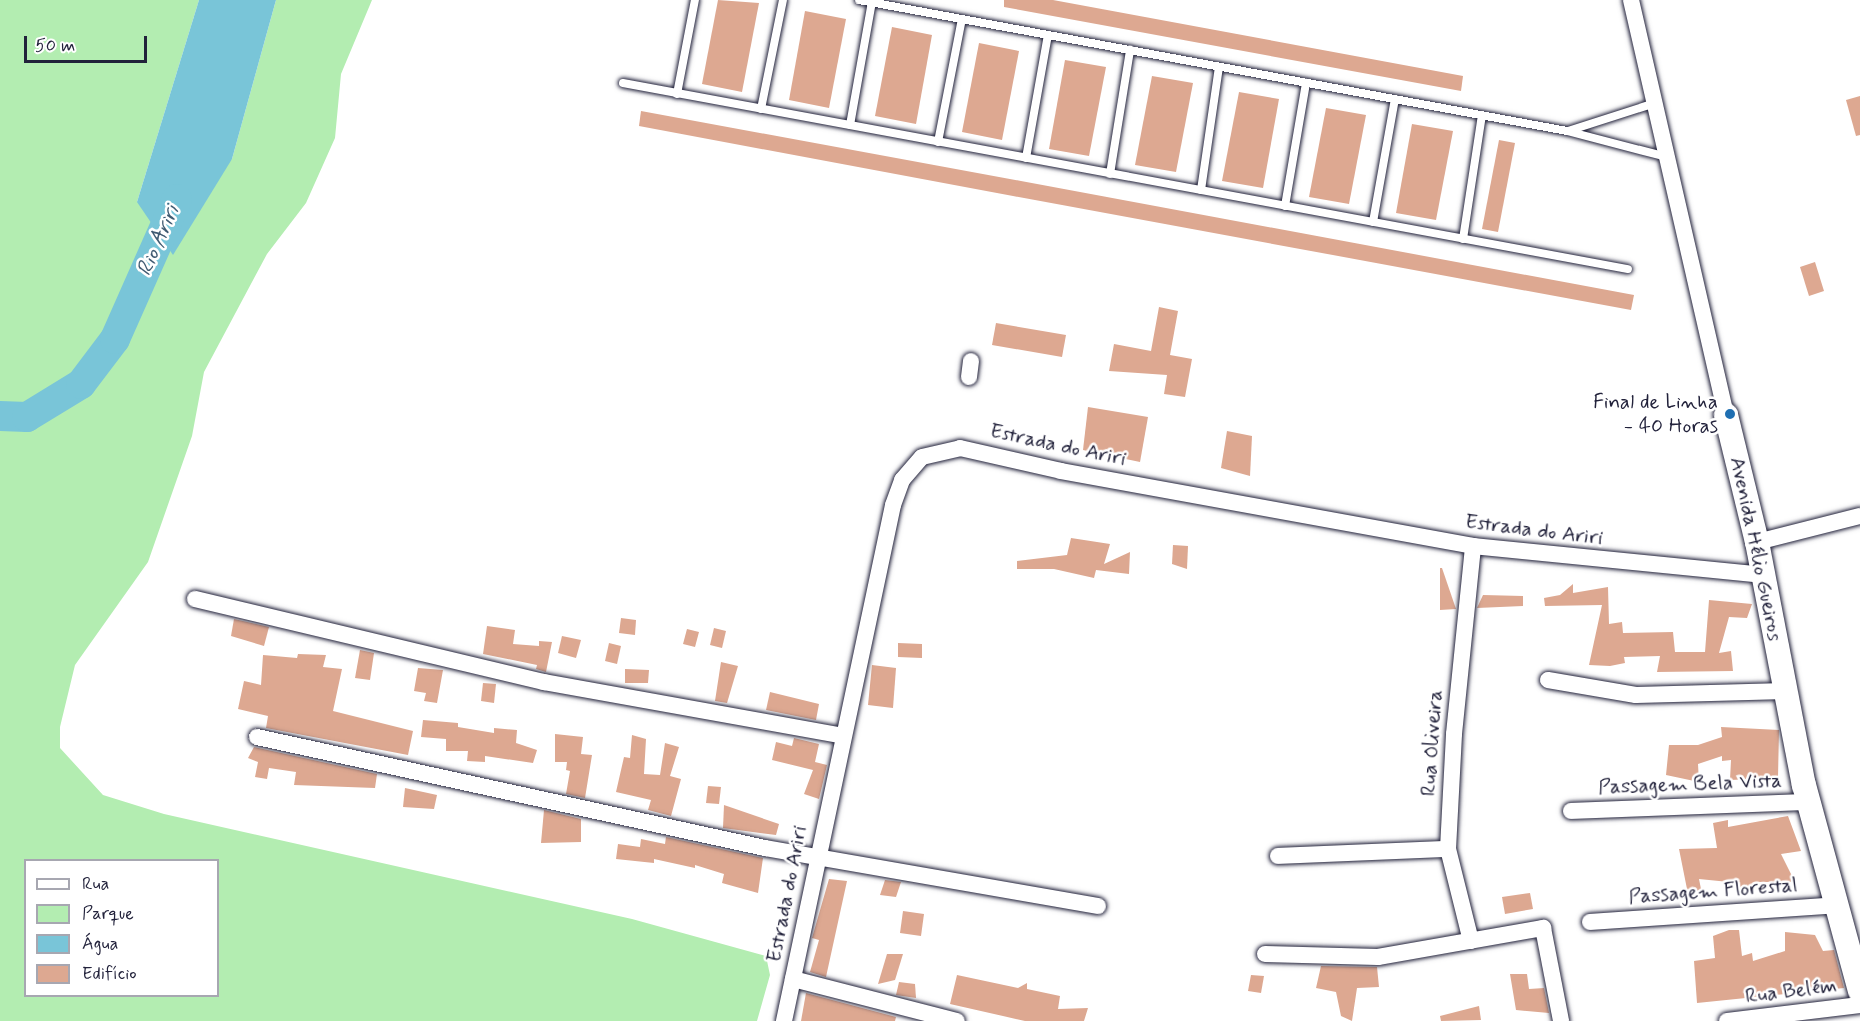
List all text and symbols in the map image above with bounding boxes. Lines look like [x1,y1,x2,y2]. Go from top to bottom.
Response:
scale bar [27,24,150,62]
text: 50 m [35,34,75,58]
water label: Rio Ariri [132,201,186,281]
place label: Final de Linha - 40 Horas [1596,389,1718,439]
marker: Final de Linha - 40 Horas [1723,407,1737,421]
street label: Estrada do Ariri [988,418,1128,472]
street label: Avenida Hélio Gueiros [1724,453,1788,645]
street label: Estrada do Ariri [1464,509,1604,551]
street label: Rua Oliveira [1416,688,1448,798]
street label: Passagem Bela Vista [1598,768,1782,800]
street label: Estrada do Ariri [761,824,813,964]
legend [24,859,219,997]
text: Rua [82,872,109,896]
street label: Passagem Florestal [1627,873,1799,909]
text: Parque [82,902,134,926]
text: Água [82,932,118,956]
text: Edifício [82,962,137,986]
street label: Rua Belém [1744,973,1838,1009]

